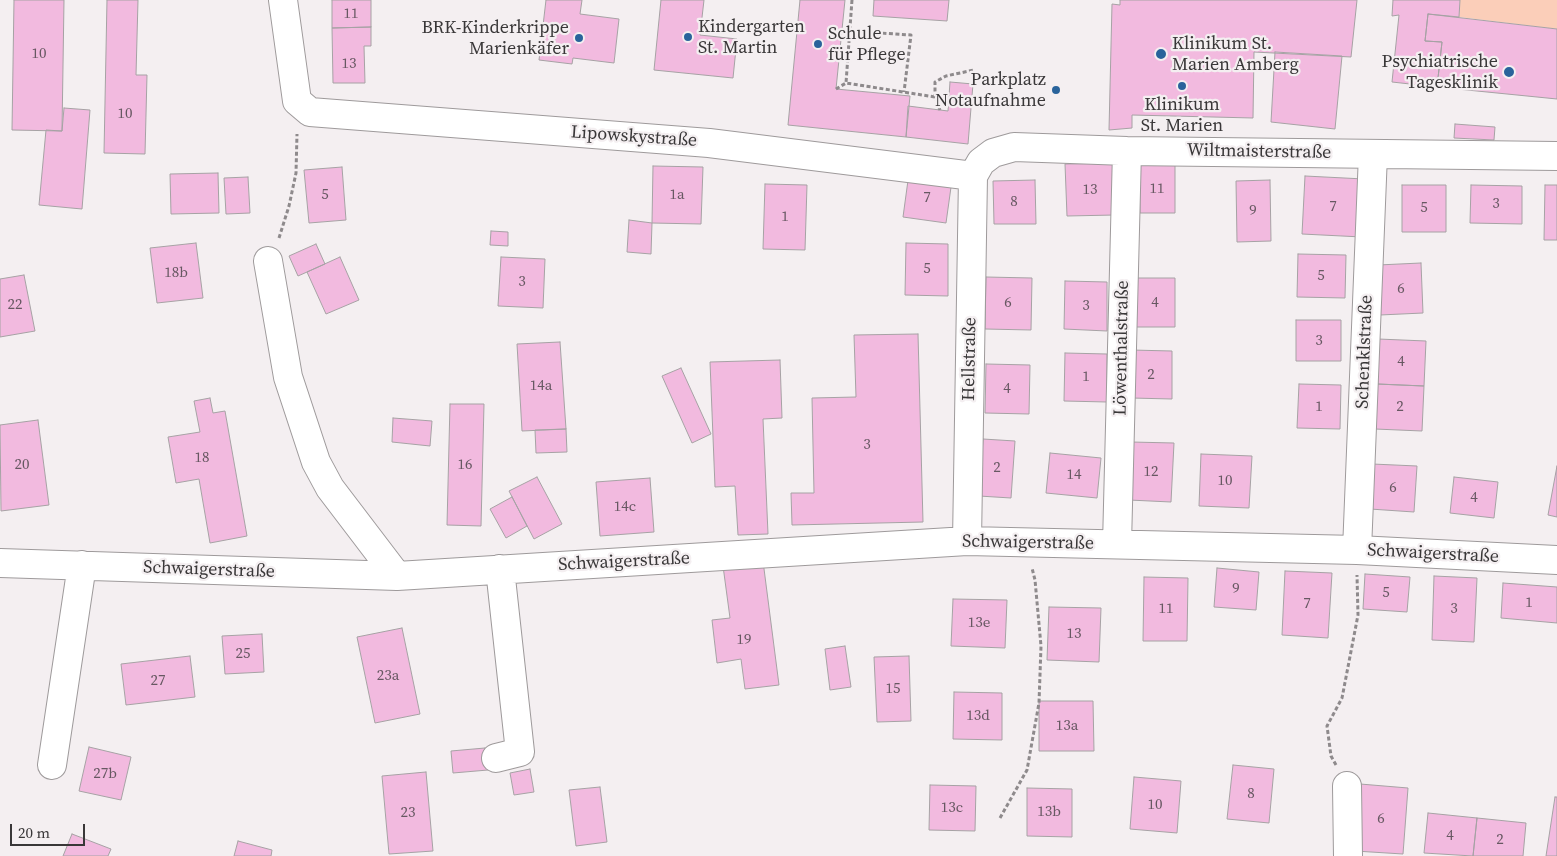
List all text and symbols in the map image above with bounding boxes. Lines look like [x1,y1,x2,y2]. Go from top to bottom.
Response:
house number: 11 [344,5,358,23]
place label: Kindergarten St. Martin [698,16,805,58]
place label: BRK-Kinderkrippe Marienkäfer [422,17,569,59]
place label: Schule für Pflege [828,23,906,66]
marker: Kindergarten St. Martin [682,31,694,43]
marker: BRK-Kinderkrippe Marienkäfer [573,32,585,44]
place label: Klinikum St. Marien Amberg [1172,33,1299,76]
marker: Schule für Pflege [812,38,824,50]
house number: 10 [32,45,46,63]
marker: Klinikum St. Marien Amberg [1154,47,1168,61]
place label: Psychiatrische Tagesklinik [1382,51,1498,94]
house number: 13 [342,55,356,73]
marker: Psychiatrische Tagesklinik [1502,65,1516,79]
place label: Parkplatz Notaufnahme [935,69,1046,112]
marker: Klinikum St. Marien [1176,80,1188,92]
marker: Parkplatz Notaufnahme [1050,84,1062,96]
place label: Klinikum St. Marien [1141,94,1223,136]
house number: 10 [118,105,132,123]
street label: Lipowskystraße [570,122,698,152]
street label: Wiltmaisterstraße [1187,140,1331,164]
house number: 11 [1150,180,1164,198]
house number: 13 [1083,181,1097,199]
house number: 5 [321,186,329,204]
house number: 1a [669,186,685,204]
house number: 7 [923,189,931,207]
house number: 8 [1010,193,1018,211]
house number: 3 [1492,195,1500,213]
house number: 7 [1329,198,1337,216]
house number: 5 [1420,199,1428,217]
house number: 9 [1249,202,1257,220]
house number: 1 [781,208,789,226]
house number: 5 [923,260,931,278]
house number: 18b [164,264,188,282]
house number: 5 [1317,267,1325,285]
house number: 3 [518,273,526,291]
street label: Löwenthalstraße [1110,280,1134,416]
house number: 6 [1397,280,1405,298]
house number: 6 [1004,294,1012,312]
house number: 4 [1151,294,1159,312]
street label: Schenklstraße [1352,295,1378,409]
house number: 22 [8,296,22,314]
house number: 3 [1082,297,1090,315]
street label: Hellstraße [958,317,982,401]
house number: 3 [1315,332,1323,350]
house number: 4 [1397,353,1405,371]
house number: 2 [1147,366,1155,384]
house number: 1 [1082,368,1090,386]
house number: 14a [530,377,552,395]
house number: 4 [1003,380,1011,398]
house number: 1 [1315,398,1323,416]
house number: 2 [1396,398,1404,416]
house number: 3 [863,436,871,454]
house number: 18 [195,449,209,467]
house number: 20 [15,456,29,474]
house number: 16 [458,456,472,474]
house number: 2 [993,459,1001,477]
house number: 12 [1144,463,1158,481]
house number: 14 [1067,466,1081,484]
house number: 10 [1218,472,1232,490]
house number: 6 [1389,479,1397,497]
house number: 4 [1470,489,1478,507]
house number: 14c [614,498,636,516]
street label: Schwaigerstraße [962,531,1094,555]
street label: Schwaigerstraße [1367,540,1499,568]
street label: Schwaigerstraße [558,548,690,576]
street label: Schwaigerstraße [143,557,275,583]
house number: 9 [1232,580,1240,598]
house number: 5 [1382,584,1390,602]
house number: 1 [1525,594,1533,612]
house number: 7 [1303,595,1311,613]
house number: 11 [1159,600,1173,618]
house number: 3 [1450,600,1458,618]
house number: 13e [968,614,990,632]
house number: 13 [1067,625,1081,643]
house number: 19 [737,631,751,649]
house number: 25 [236,645,250,663]
house number: 23a [377,667,399,685]
house number: 27 [151,672,165,690]
house number: 15 [886,680,900,698]
house number: 13d [966,707,990,725]
house number: 13a [1056,717,1078,735]
house number: 27b [93,765,117,783]
house number: 8 [1247,785,1255,803]
house number: 10 [1148,796,1162,814]
house number: 13c [941,799,963,817]
house number: 13b [1037,803,1061,821]
house number: 23 [401,804,415,822]
house number: 6 [1377,810,1385,828]
scale bar [12,814,88,846]
text: 20 m [18,822,50,843]
house number: 4 [1446,827,1454,845]
house number: 2 [1496,831,1504,849]

